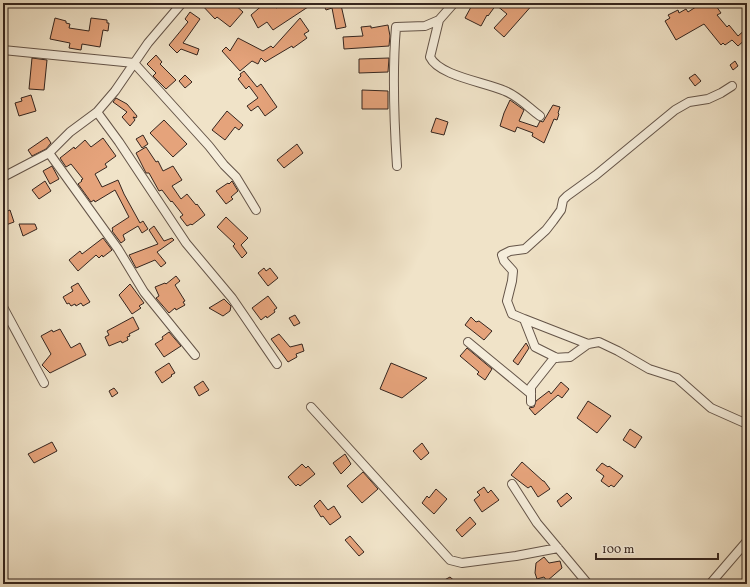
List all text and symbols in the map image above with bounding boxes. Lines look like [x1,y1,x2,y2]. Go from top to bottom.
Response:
scale bar [596,535,718,561]
text: 100 m [602,542,635,558]

